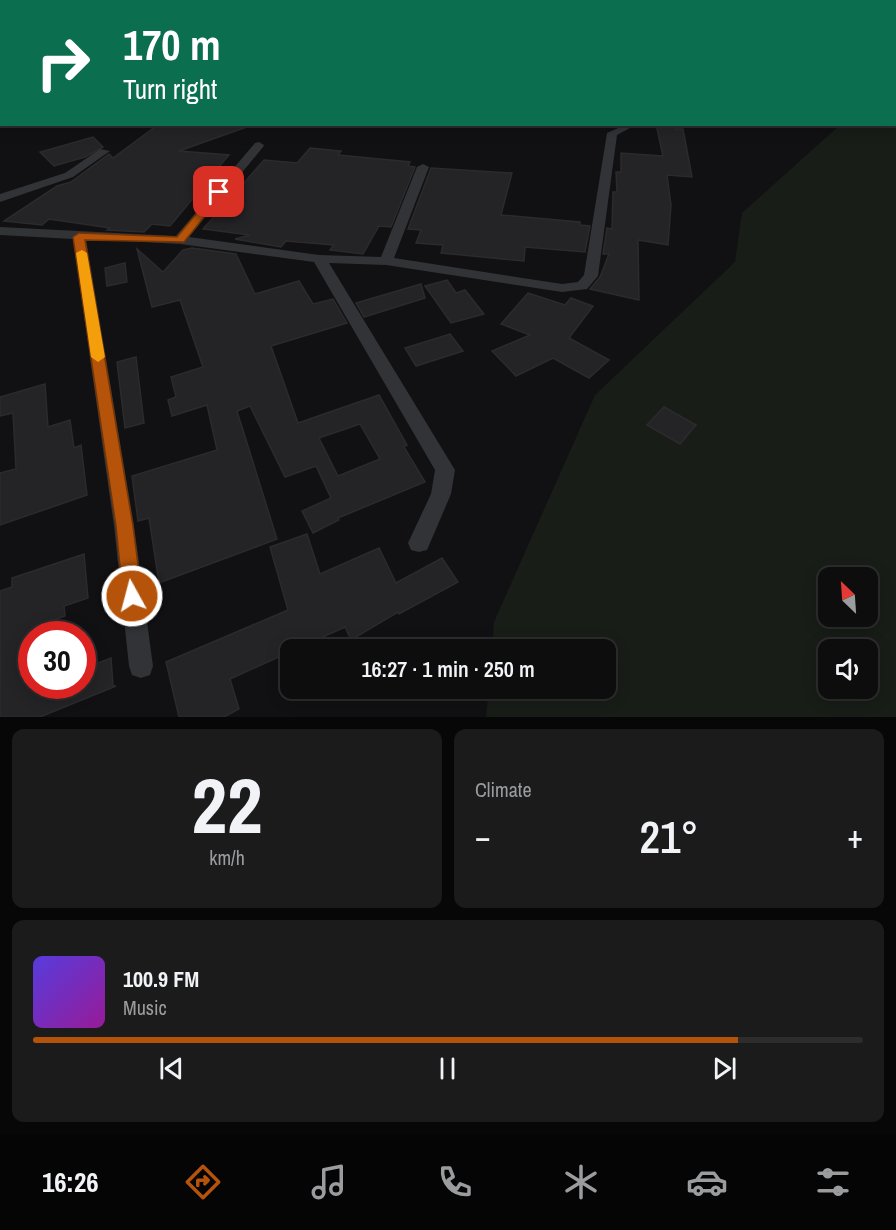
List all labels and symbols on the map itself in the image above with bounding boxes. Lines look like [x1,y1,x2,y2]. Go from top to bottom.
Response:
pin [193,166,244,217]
position arrow [100,564,164,628]
north arrow [818,567,878,627]
speed limit sign: 30 [18,621,96,699]

